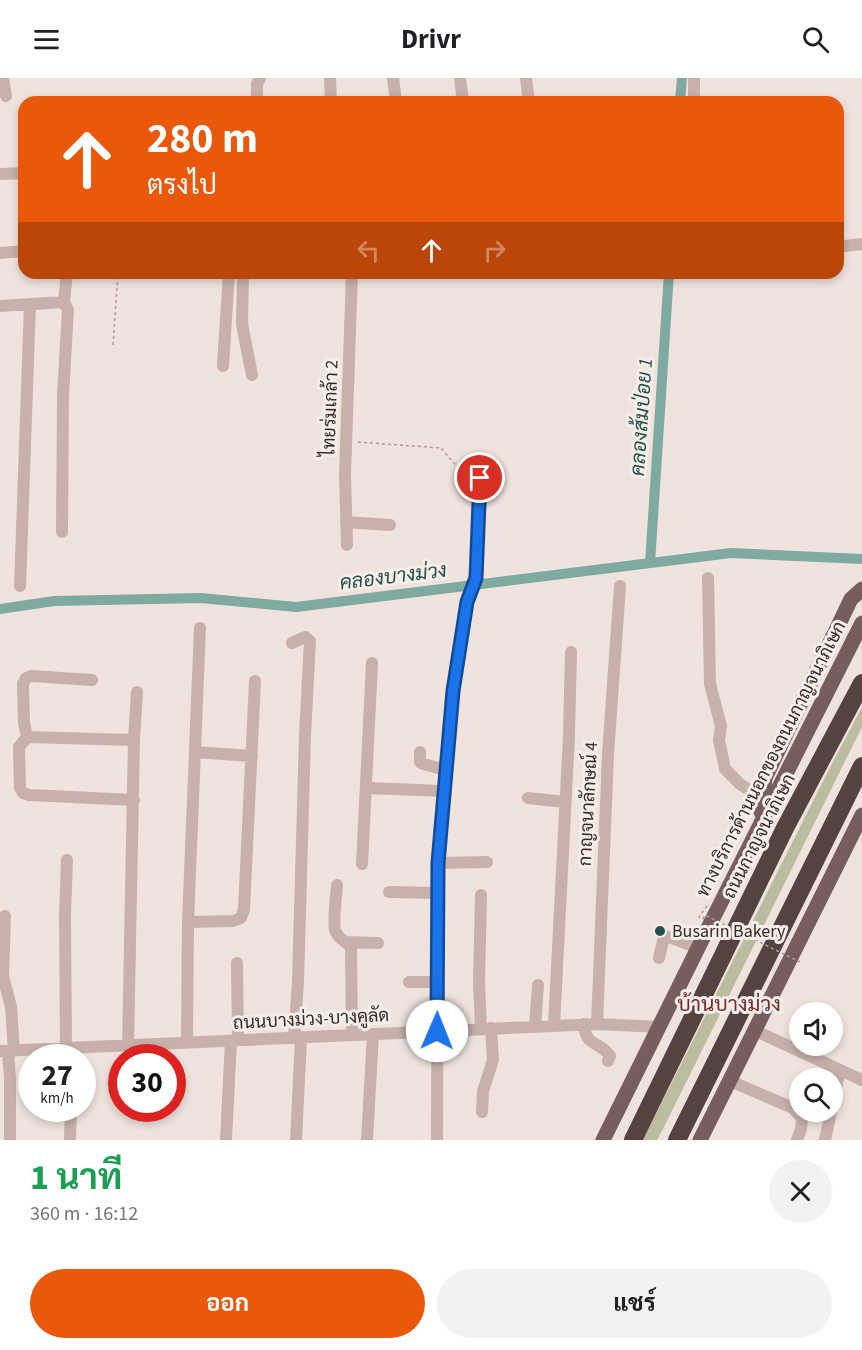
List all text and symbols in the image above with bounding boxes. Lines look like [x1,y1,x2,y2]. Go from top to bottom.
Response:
text: Drivr [401,20,461,59]
icon: menu [30,23,63,56]
icon: search [799,23,832,56]
text: 280 m [147,109,258,169]
icon: ahead [48,120,126,198]
text: ตรงไป [147,166,217,205]
icon: left [352,234,385,267]
icon: ahead [415,234,448,267]
icon: right [478,234,511,267]
water label: คลองส้มป่อย 1 [624,357,660,477]
street label: ไทยร่มเกล้า 2 [315,359,345,459]
pin [454,452,505,503]
icon: arrive [463,461,496,494]
water label: คลองบางม่วง [338,557,448,597]
street label: ทางบริการด้านนอกของถนนกาญจนาภิเษก [692,618,850,900]
street label: กาญจนาลักษณ์ 4 [572,741,604,867]
street label: ถนนกาญจนาภิเษก [718,770,800,902]
place label: Busarin Bakery [672,919,786,944]
marker: Busarin Bakery [653,924,667,938]
district label: บ้านบางม่วง [677,989,781,1019]
position arrow [405,999,469,1063]
map controls [789,1002,843,1122]
button: sound [789,1002,843,1056]
street label: ถนนบางม่วง-บางคูลัด [232,1003,390,1036]
speed limit sign: 30 [108,1044,186,1122]
text: 27 [41,1054,73,1097]
button: search [789,1068,843,1122]
text: km/h [40,1088,74,1109]
text: 1 นาที [30,1152,122,1203]
button: close [769,1160,832,1223]
text: 360 m · 16:12 [30,1200,138,1228]
button: ออก [30,1269,425,1338]
button: แชร์ [437,1269,832,1338]

